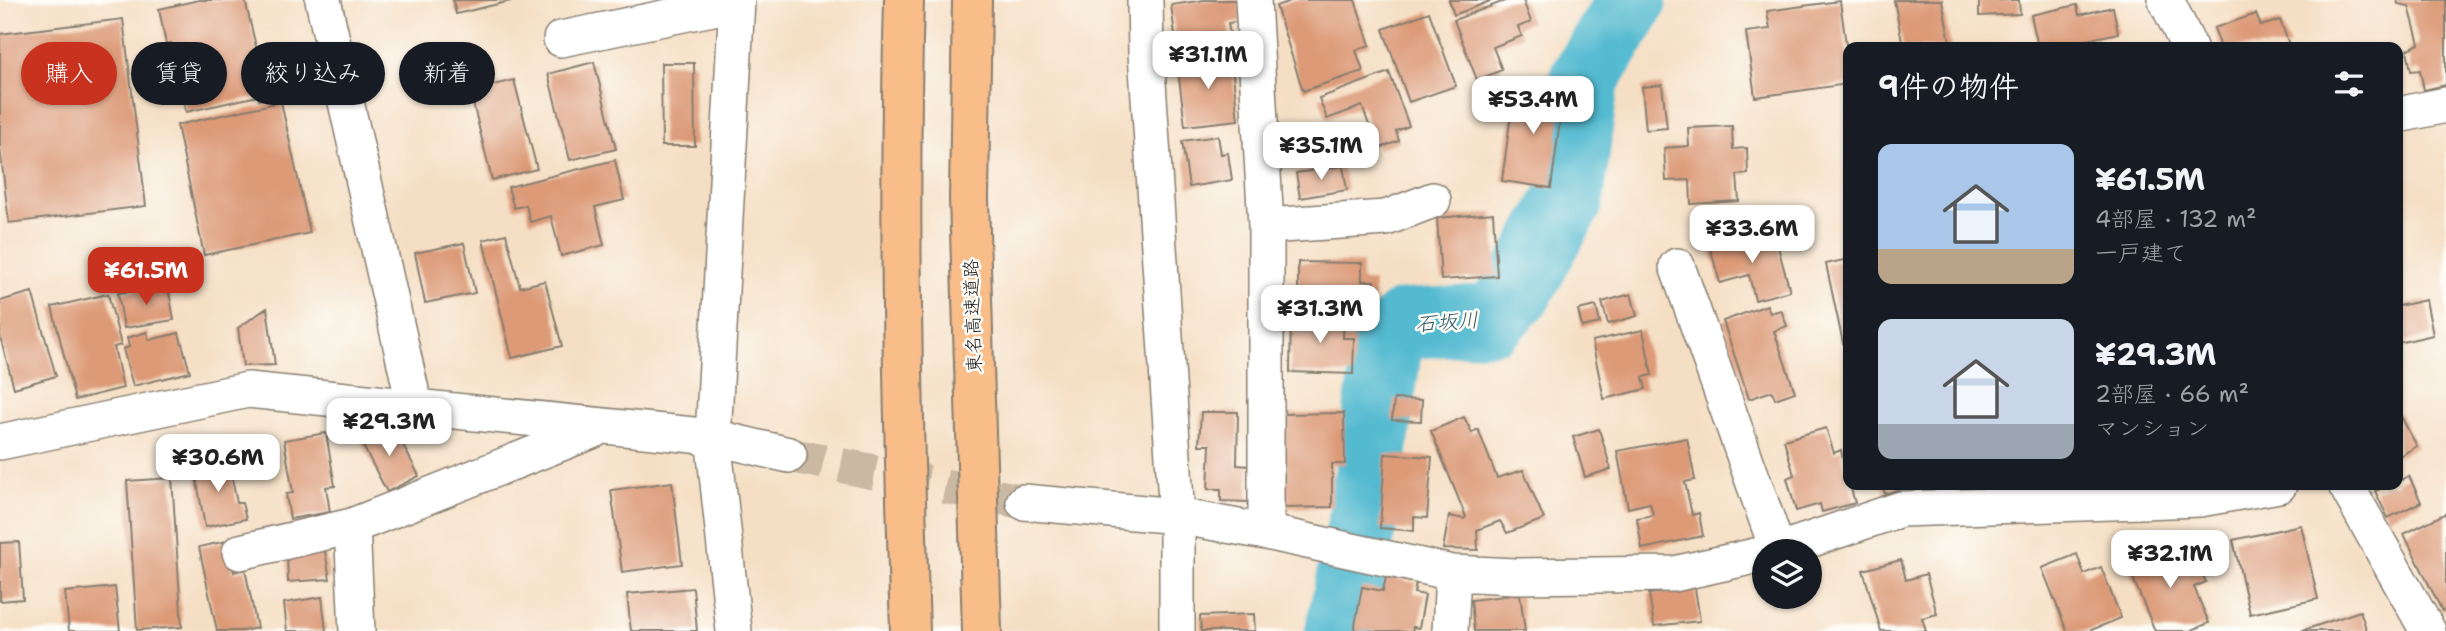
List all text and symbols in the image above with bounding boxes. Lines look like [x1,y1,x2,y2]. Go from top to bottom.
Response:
pin: ¥31.1M [1151,32,1265,91]
text: ¥31.1M [1168,39,1248,69]
chip: 購入 [21,42,117,105]
chip: 賃貸 [131,42,227,105]
chip: 絞り込み [241,42,385,105]
chip: 新着 [399,42,495,105]
icon: filters [2330,65,2368,103]
text: 9件の物件 [1878,66,2019,107]
pin: ¥53.4M [1476,76,1590,136]
text: ¥53.4M [1488,84,1578,114]
pin: ¥35.1M [1264,122,1378,182]
text: ¥35.1M [1279,130,1363,160]
text: ¥61.5M [2095,159,2205,200]
icon: home [1934,172,2018,256]
text: 4部屋 · 132 m² [2095,204,2257,234]
pin: ¥33.6M [1695,205,1809,265]
text: ¥33.6M [1706,213,1798,243]
text: 一戸建て [2095,238,2187,268]
pin: ¥61.5M [89,247,203,307]
text: ¥61.5M [104,255,188,285]
street label: 東名高速道路 [958,259,987,373]
pin: ¥31.3M [1263,286,1377,345]
text: ¥31.3M [1277,293,1363,323]
water label: 石坂川 [1415,306,1479,338]
text: ¥29.3M [2095,334,2216,375]
icon: home [1934,347,2018,431]
text: 2部屋 · 66 m² [2095,379,2249,409]
pin: ¥29.3M [332,398,446,458]
text: ¥29.3M [342,406,436,436]
text: マンション [2095,413,2209,443]
pin: ¥30.6M [161,434,275,494]
text: ¥30.6M [172,442,264,472]
pin: ¥32.1M [2113,530,2227,590]
text: ¥32.1M [2127,538,2213,568]
map controls [1752,539,1822,609]
button: layers [1752,539,1822,609]

